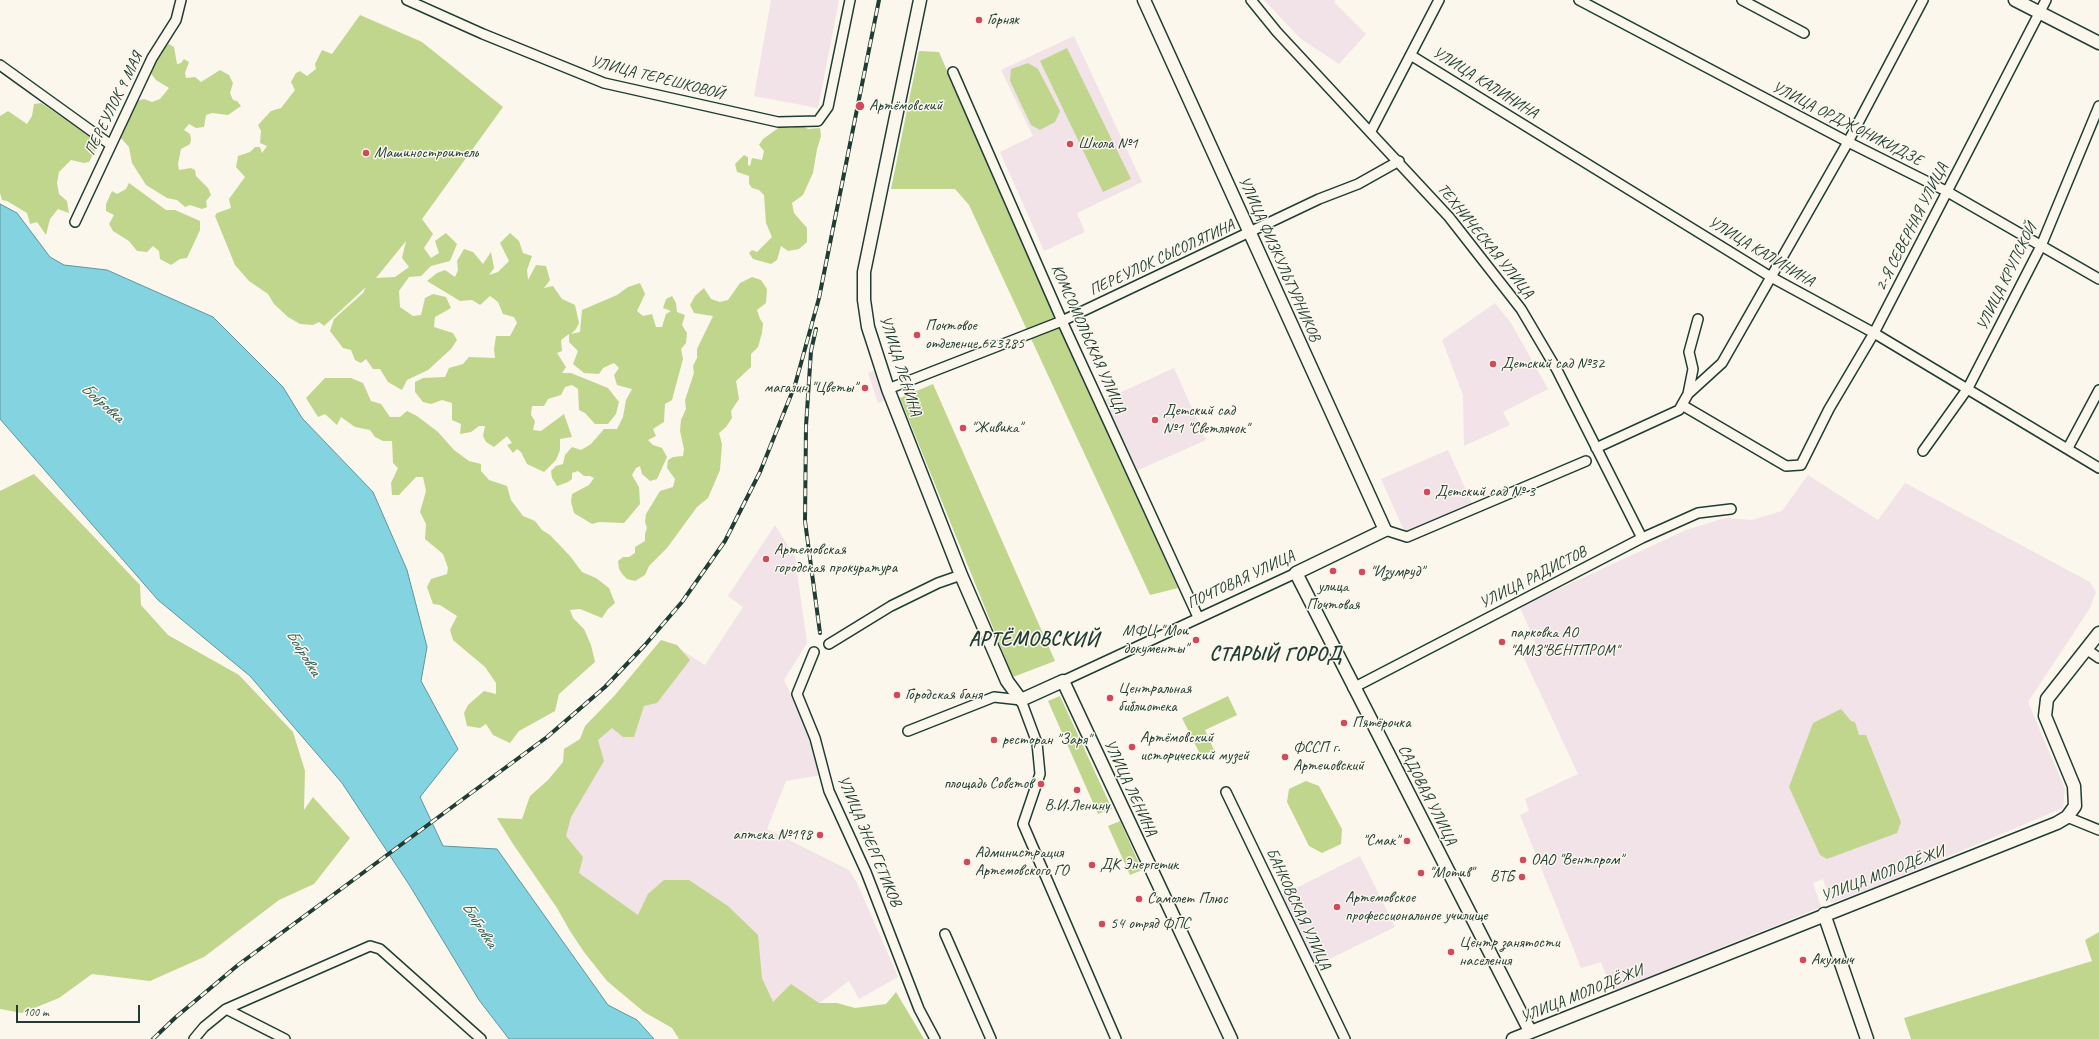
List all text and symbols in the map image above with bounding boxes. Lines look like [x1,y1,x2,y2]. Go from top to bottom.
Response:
place label: Горняк [987,10,1019,30]
marker: Горняк [974,15,984,25]
street label: УЛИЦА КАЛИНИНА [1429,43,1541,123]
street label: ПЕРЕУЛОК 9 МАЯ [81,50,147,158]
street label: УЛИЦА ТЕРЕШКОВОЙ [588,52,726,104]
street label: УЛИЦА ОРДЖОНИКИДЗЕ [1769,78,1925,170]
place label: Артёмовский [869,96,942,116]
marker: Артёмовский [854,100,866,112]
place label: Школа №1 [1078,134,1138,154]
marker: Школа №1 [1065,139,1075,149]
place label: Машиностроитель [374,143,478,163]
marker: Машиностроитель [361,148,371,158]
street label: 2-Я СЕВЕРНАЯ УЛИЦА [1871,160,1953,294]
street label: УЛИЦА ФИЗКУЛЬТУРНИКОВ [1234,174,1324,344]
street label: ТЕХНИЧЕСКАЯ УЛИЦА [1433,180,1537,302]
street label: УЛИЦА КАЛИНИНА [1704,213,1818,291]
street label: ПЕРЕУЛОК СЫСОЛЯТИНА [1086,216,1238,300]
street label: УЛИЦА КРУПСКОЙ [1973,220,2041,334]
street label: КОМСОМОЛЬСКАЯ УЛИЦА [1047,262,1129,416]
street label: УЛИЦА ЛЕНИНА [875,313,925,419]
place label: Почтовое отделение 623785 [925,316,1024,354]
marker: Почтовое отделение 623785 [912,330,922,340]
place label: Детский сад №32 [1501,354,1604,374]
marker: Детский сад №32 [1488,359,1498,369]
place label: магазин "Цветы" [764,378,857,398]
water label: Бобровка [76,379,128,427]
marker: магазин "Цветы" [860,383,870,393]
place label: Детский сад №1 "Светлячок" [1163,401,1249,439]
marker: Детский сад №1 "Светлячок" [1150,415,1160,425]
place label: "Живика" [971,418,1022,438]
marker: "Живика" [958,423,968,433]
place label: Детский сад № 3 [1435,482,1535,502]
marker: Детский сад № 3 [1422,487,1432,497]
place label: Артемовская городская прокуратура [774,540,897,578]
street label: УЛИЦА РАДИСТОВ [1477,543,1589,613]
street label: ПОЧТОВАЯ УЛИЦА [1184,547,1298,613]
marker: Артемовская городская прокуратура [761,554,771,564]
place label: "Изумруд" [1370,562,1424,582]
marker: улица Почтовая [1328,566,1338,576]
marker: "Изумруд" [1357,567,1367,577]
place label: улица Почтовая [1306,577,1360,615]
place label: МФЦ "Мои документы" [1122,621,1188,659]
place label: парковка АО "АМЗ"ВЕНТПРОМ" [1510,623,1619,661]
water label: Бобровка [281,626,325,680]
district label: АРТЁМОВСКИЙ [967,628,1101,652]
marker: МФЦ "Мои документы" [1191,635,1201,645]
marker: парковка АО "АМЗ"ВЕНТПРОМ" [1497,637,1507,647]
district label: СТАРЫЙ ГОРОД [1206,643,1346,667]
place label: Центральная библиотека [1118,679,1191,717]
place label: Городская баня [905,685,982,705]
marker: Городская баня [892,690,902,700]
marker: Центральная библиотека [1105,693,1115,703]
place label: Пятёрочка [1352,713,1411,733]
marker: Пятёрочка [1339,718,1349,728]
place label: Артёмовский исторический музей [1140,728,1249,766]
place label: ресторан "Заря" [1002,730,1091,750]
marker: ресторан "Заря" [989,735,999,745]
street label: УЛИЦА ЛЕНИНА [1099,737,1161,839]
place label: ФССП г. Артеиовский [1293,738,1364,776]
marker: Артёмовский исторический музей [1127,742,1137,752]
street label: САДОВАЯ УЛИЦА [1394,742,1460,848]
marker: ФССП г. Артеиовский [1280,752,1290,762]
street label: УЛИЦА ЭНЕРГЕТИКОВ [833,773,905,909]
place label: площадь Советов [944,774,1033,794]
marker: площадь Советов [1036,779,1046,789]
marker: В.И.Ленину [1072,785,1082,795]
place label: В.И.Ленину [1045,796,1109,816]
place label: аптека №198 [733,825,812,845]
marker: аптека №198 [815,830,825,840]
place label: "Смак" [1363,831,1399,851]
marker: "Смак" [1402,836,1412,846]
street label: УЛИЦА МОЛОДЁЖИ [1819,842,1947,906]
place label: Администрация Артемовского ГО [975,843,1068,881]
street label: БАНКОВСКАЯ УЛИЦА [1261,845,1335,973]
place label: ОАО "Вентпром" [1531,850,1623,870]
place label: ДК Энергетик [1100,855,1178,875]
marker: ОАО "Вентпром" [1518,855,1528,865]
marker: Администрация Артемовского ГО [962,857,972,867]
marker: ДК Энергетик [1087,860,1097,870]
place label: "Мотив" [1429,863,1474,883]
place label: ВТБ [1490,867,1514,887]
marker: "Мотив" [1416,868,1426,878]
marker: ВТБ [1517,872,1527,882]
place label: Артемовское профессиональное училище [1345,888,1487,926]
place label: Самолет Плюс [1147,889,1228,909]
marker: Самолет Плюс [1134,894,1144,904]
water label: Бобровка [457,898,501,952]
marker: Артемовское профессиональное училище [1332,902,1342,912]
place label: 54 отряд ФПС [1110,914,1190,934]
marker: 54 отряд ФПС [1097,919,1107,929]
place label: Центр занятости населения [1459,933,1560,971]
marker: Центр занятости населения [1446,947,1456,957]
place label: Акумыч [1811,950,1853,970]
marker: Акумыч [1798,955,1808,965]
street label: УЛИЦА МОЛОДЁЖИ [1518,961,1646,1027]
scale bar [18,997,142,1023]
text: 100 m [23,1004,49,1020]

